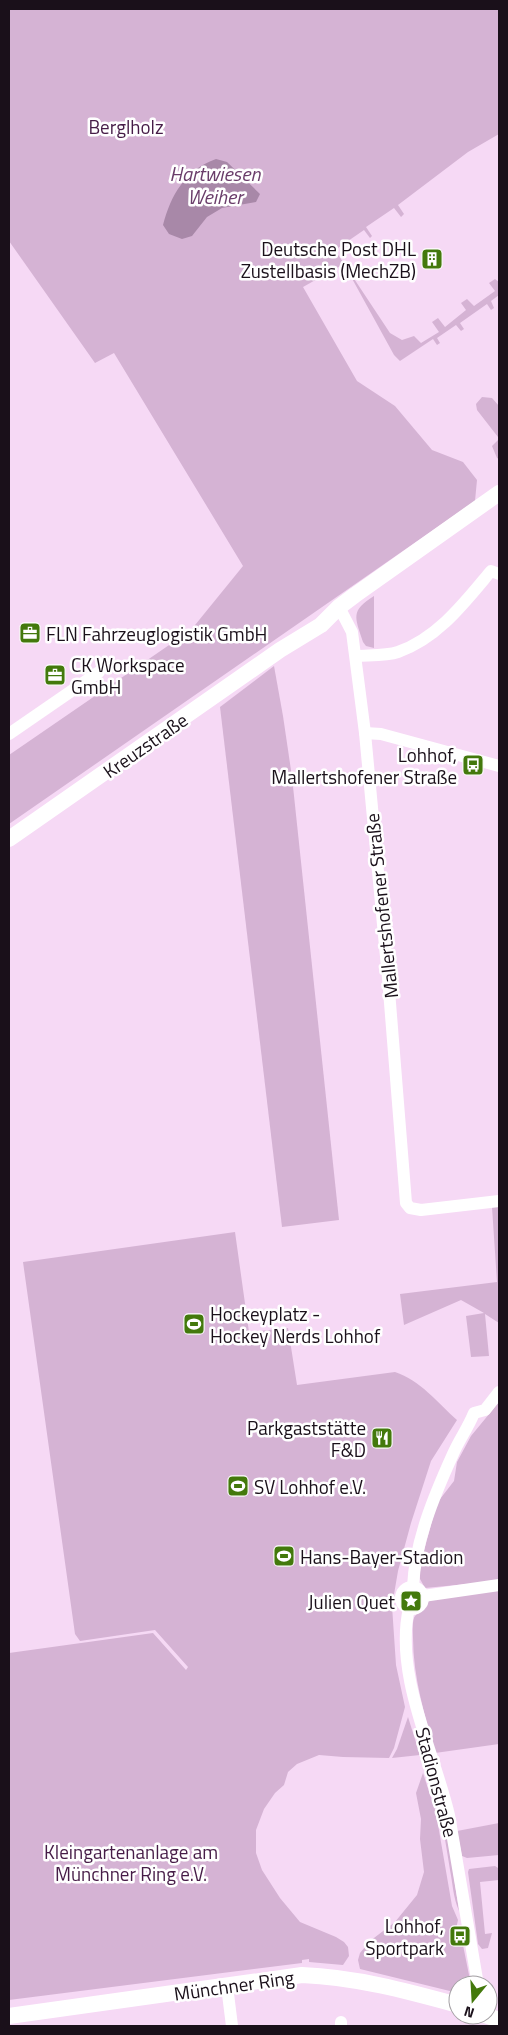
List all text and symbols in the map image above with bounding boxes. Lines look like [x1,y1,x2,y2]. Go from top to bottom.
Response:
park label: Berglholz [88,112,164,141]
water label: Hartwiesen Weiher [170,158,261,212]
place label: Deutsche Post DHL Zustellbasis (MechZB) [241,234,416,285]
building icon: Deutsche Post DHL Zustellbasis (MechZB) [420,247,444,271]
place label: FLN Fahrzeuglogistik GmbH [46,619,267,648]
office icon: FLN Fahrzeuglogistik GmbH [18,621,42,645]
place label: CK Workspace GmbH [71,650,185,701]
office icon: CK Workspace GmbH [43,663,67,687]
street label: Kreuzstraße [97,705,193,785]
place label: Lohhof, Mallertshofener Straße [271,740,457,791]
bus stop icon: Lohhof, Mallertshofener Straße [461,753,485,777]
street label: Mallertshofener Straße [357,812,405,1000]
place label: Hockeyplatz - Hockey Nerds Lohhof [210,1299,381,1350]
sports icon: Hockeyplatz - Hockey Nerds Lohhof [182,1312,206,1336]
place label: Parkgaststätte F&D [247,1413,366,1464]
restaurant icon: Parkgaststätte F&D [370,1426,394,1450]
place label: SV Lohhof e.V. [254,1472,366,1501]
sports icon: SV Lohhof e.V. [226,1474,250,1498]
place label: Hans-Bayer-Stadion [300,1542,464,1571]
sports icon: Hans-Bayer-Stadion [272,1544,296,1568]
place label: Julien Quet [308,1587,395,1616]
place icon: Julien Quet [399,1589,423,1613]
street label: Stadionstraße [408,1724,466,1840]
park label: Kleingartenanlage am Münchner Ring e.V. [44,1837,218,1888]
place label: Lohhof, Sportpark [365,1911,444,1962]
bus stop icon: Lohhof, Sportpark [448,1924,472,1948]
street label: Münchner Ring [172,1962,296,2008]
north arrow [448,1975,498,2025]
text: N [461,2001,477,2024]

